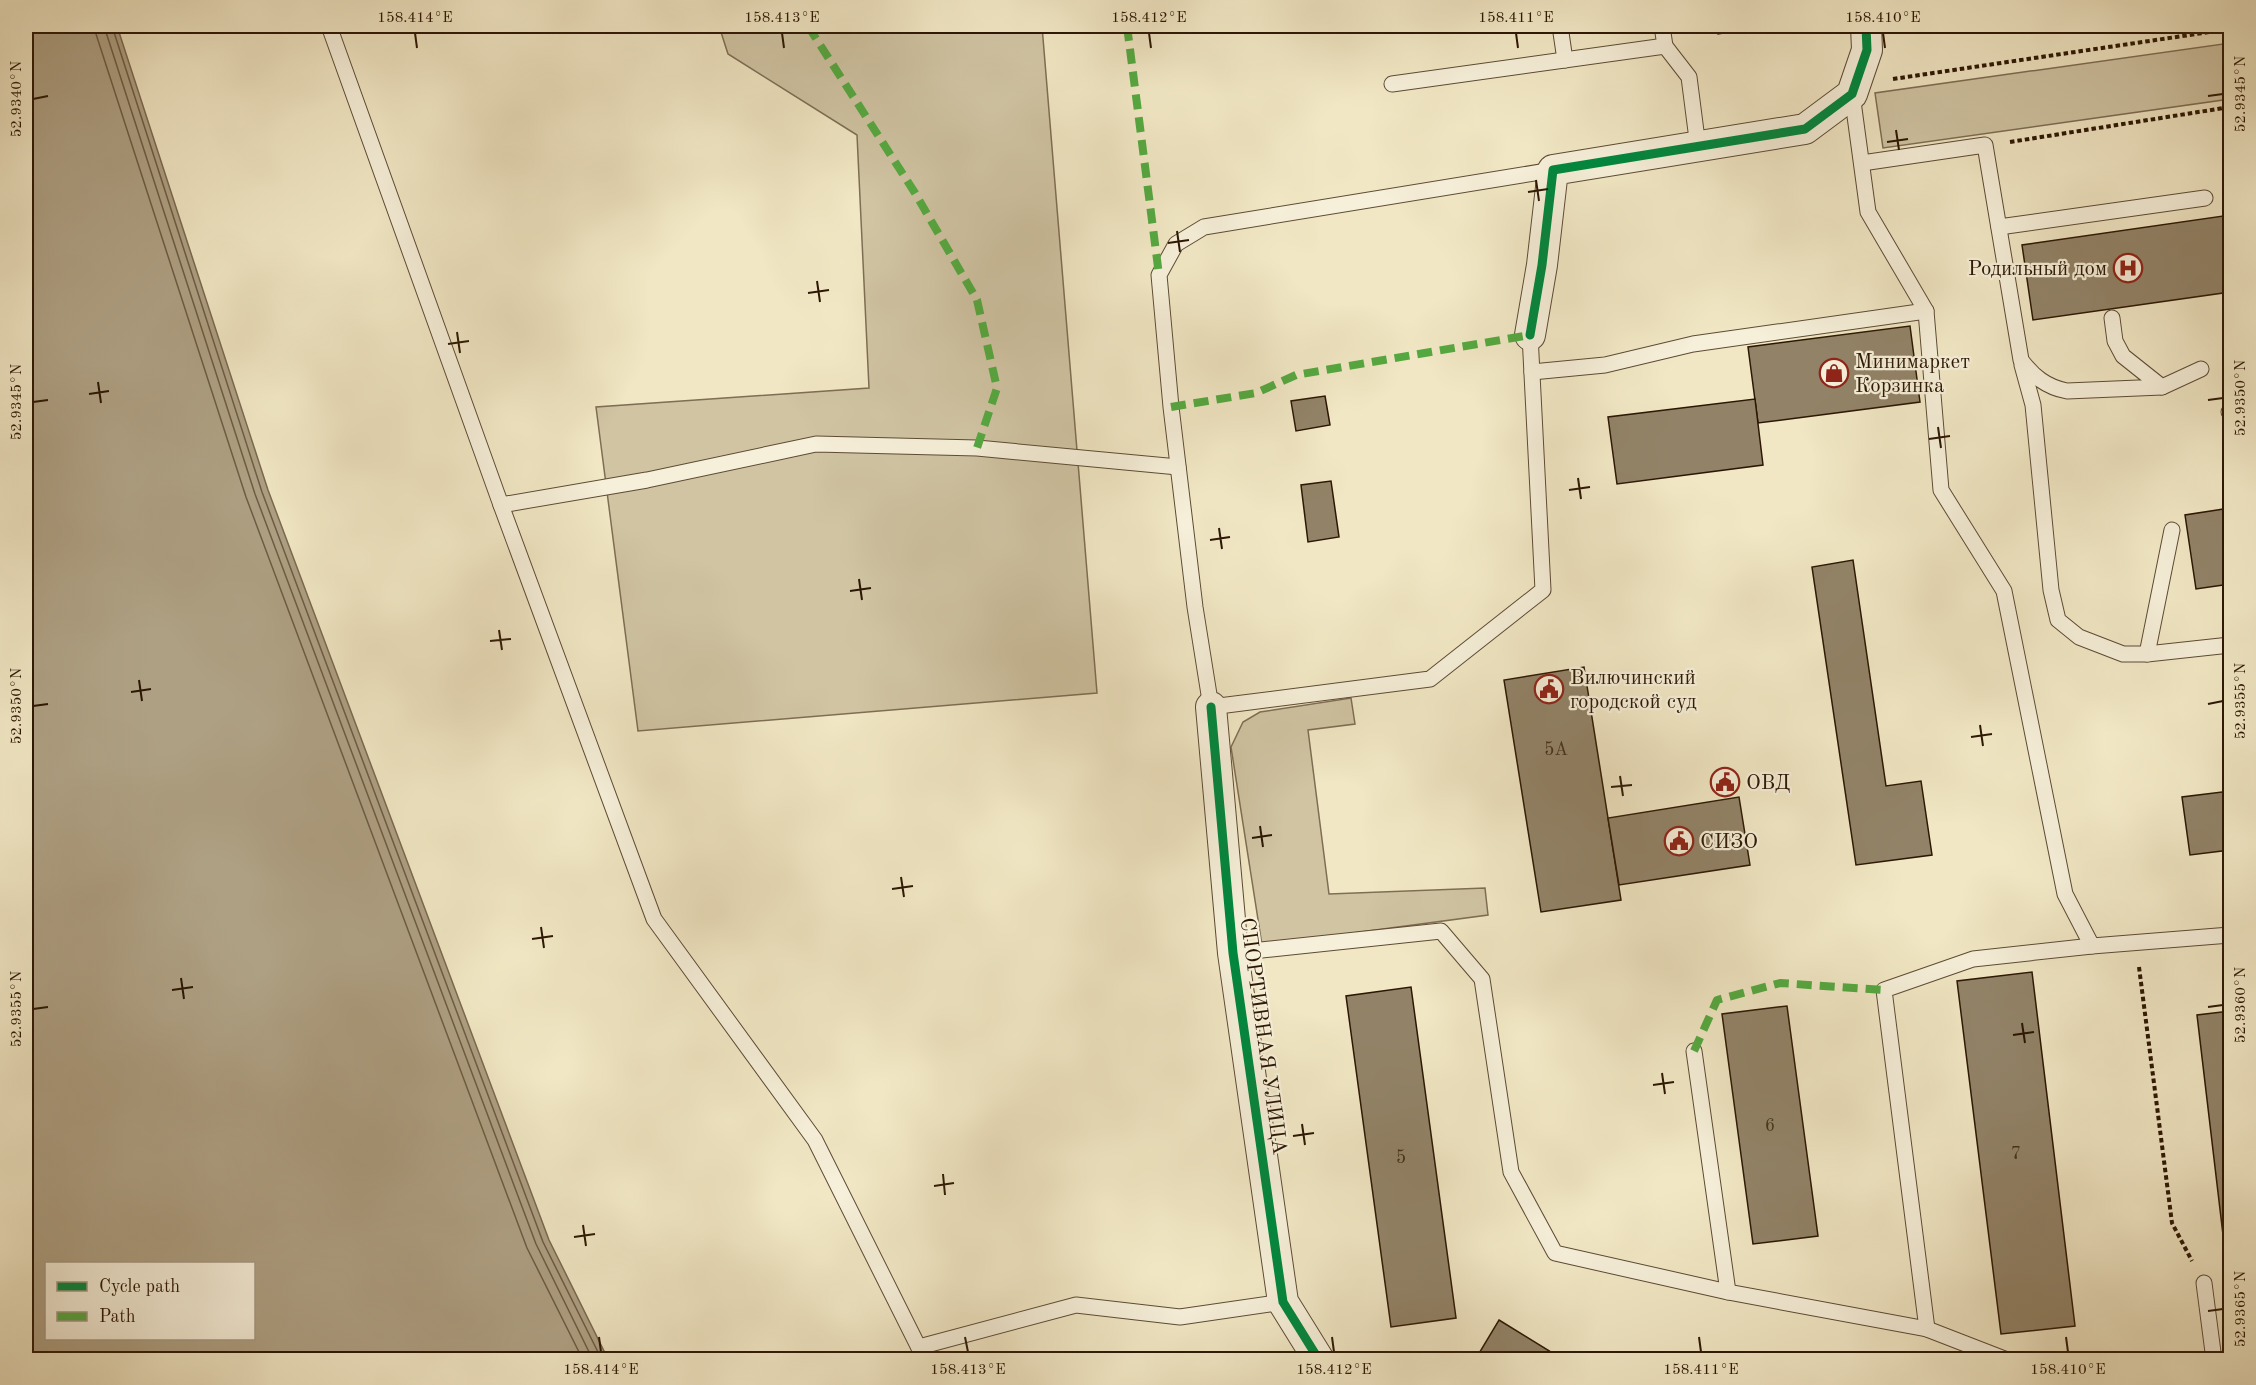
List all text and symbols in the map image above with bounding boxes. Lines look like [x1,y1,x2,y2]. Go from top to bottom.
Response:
text: 158.414°E [377,11,453,26]
text: 158.413°E [744,11,820,26]
text: 158.412°E [1111,11,1187,26]
text: 158.411°E [1478,11,1554,26]
text: 158.410°E [1845,11,1921,26]
text: 52.9345°N [2234,55,2249,132]
text: 52.9340°N [10,60,25,137]
hospital icon: Родильный дом [2112,252,2144,284]
place label: Родильный дом [1968,259,2107,280]
place label: Минимаркет Корзинка [1855,352,1970,397]
shop icon: Минимаркет Корзинка [1818,357,1850,389]
text: 52.9350°N [2234,359,2249,436]
text: 52.9345°N [10,363,25,440]
text: 52.9355°N [2234,662,2249,739]
text: 52.9350°N [10,667,25,744]
place label: Вилючинский городской суд [1570,668,1697,713]
public building icon: Вилючинский городской суд [1533,673,1565,705]
house number: 5А [1544,741,1568,759]
public building icon: ОВД [1709,766,1741,798]
place label: ОВД [1746,773,1790,794]
public building icon: СИЗО [1663,825,1695,857]
place label: СИЗО [1700,832,1758,853]
street label: СПОРТИВНАЯ УЛИЦА [1235,916,1290,1156]
text: 52.9360°N [2234,966,2249,1043]
text: 52.9355°N [10,970,25,1047]
house number: 6 [1765,1117,1775,1135]
house number: 7 [2011,1145,2021,1163]
house number: 5 [1396,1149,1406,1167]
legend [45,1262,255,1340]
text: 52.9365°N [2234,1270,2249,1347]
text: Cycle path [99,1278,180,1296]
text: Path [99,1308,136,1326]
text: 158.414°E [563,1363,639,1378]
text: 158.413°E [930,1363,1006,1378]
text: 158.412°E [1296,1363,1372,1378]
text: 158.411°E [1663,1363,1739,1378]
text: 158.410°E [2030,1363,2106,1378]

